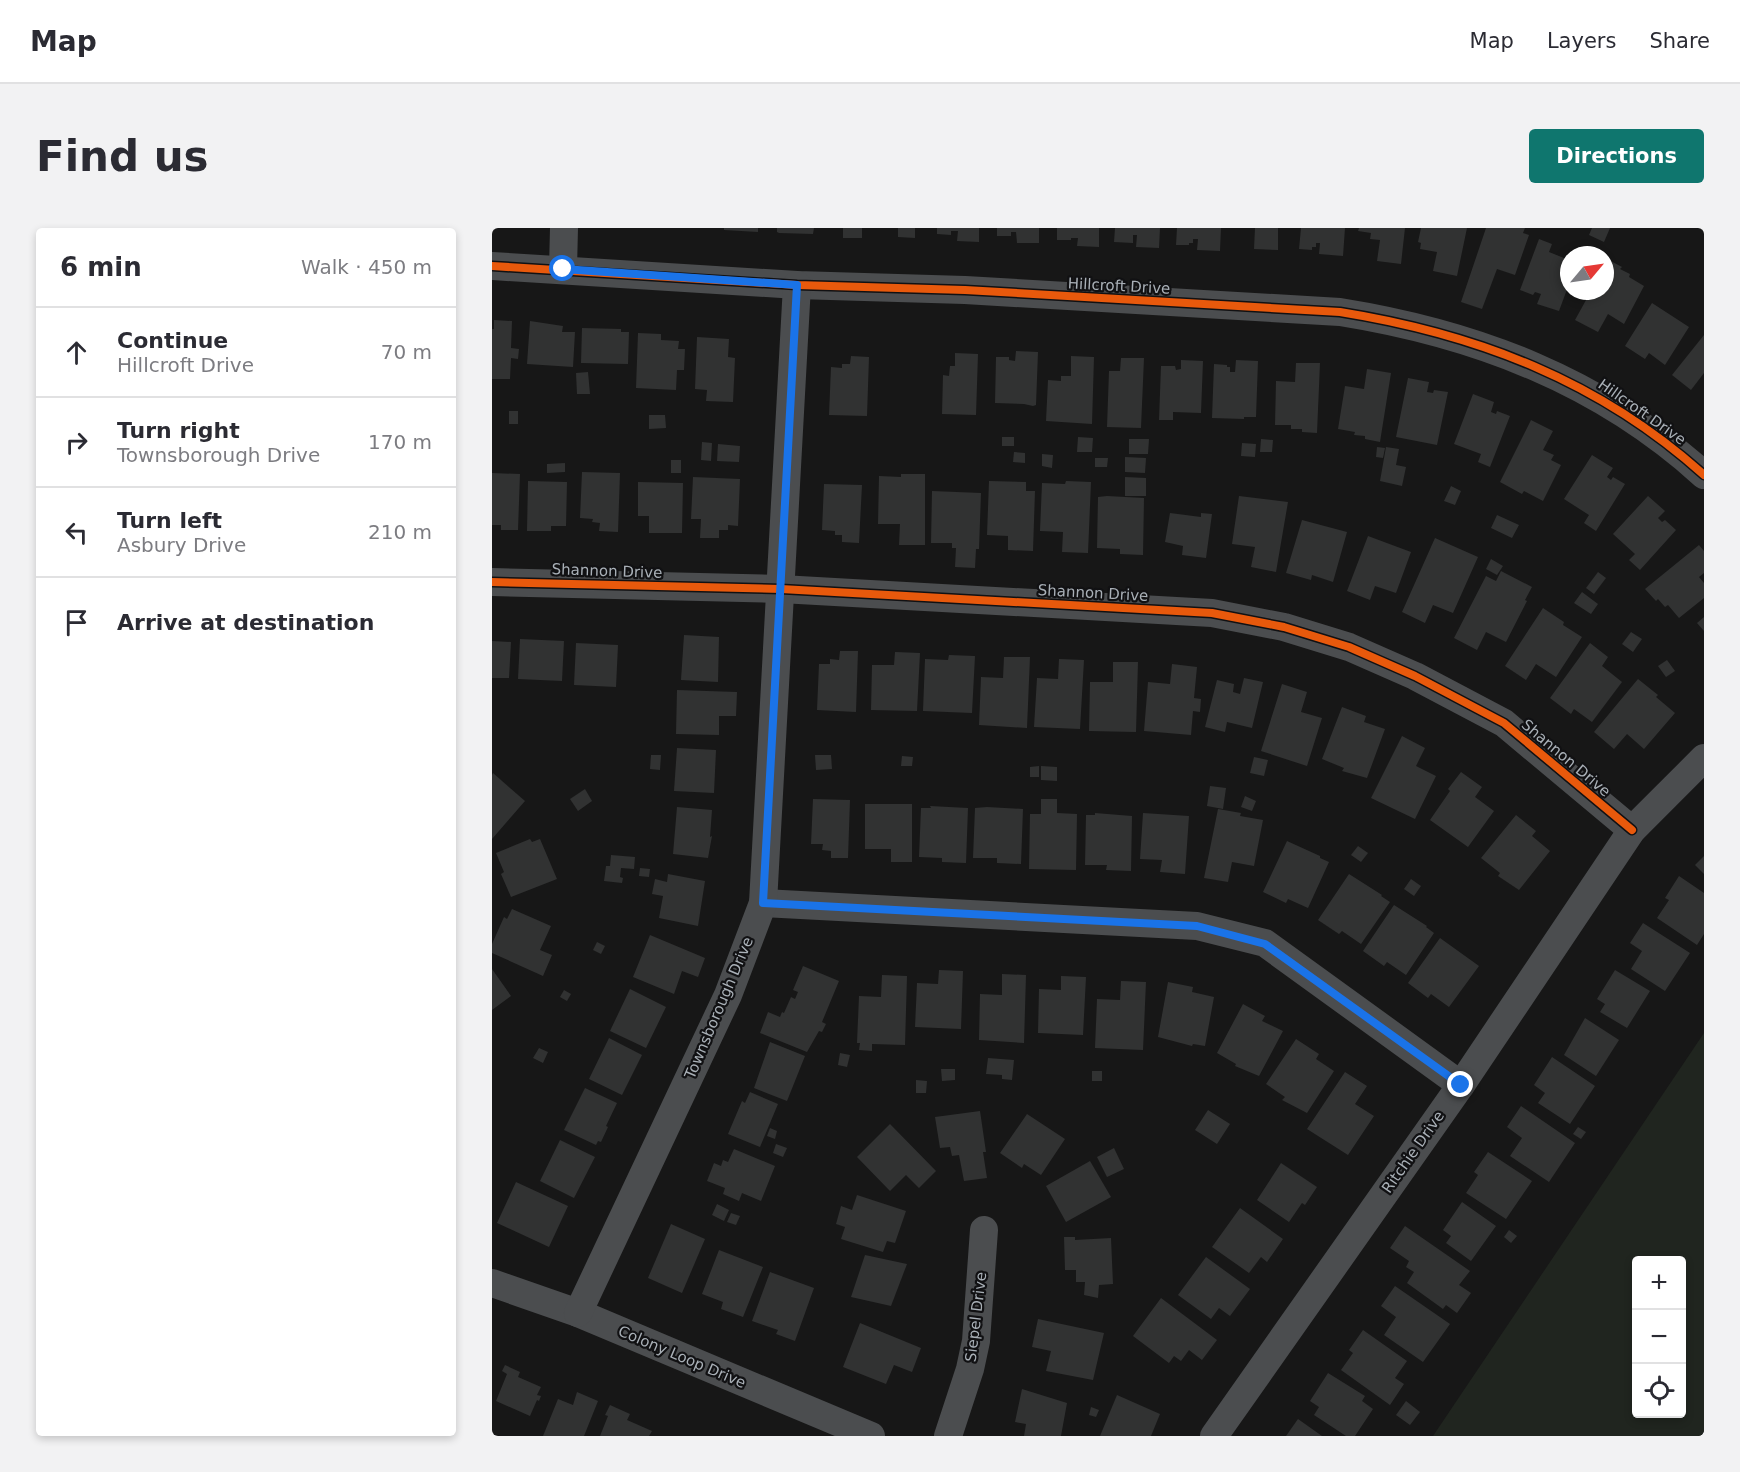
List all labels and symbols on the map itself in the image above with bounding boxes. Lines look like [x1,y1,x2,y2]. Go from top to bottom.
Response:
north arrow [1560,246,1614,300]
route start [549,255,575,281]
street label: Hillcroft Drive [1067,274,1171,298]
street label: Hillcroft Drive [1595,375,1689,449]
street label: Shannon Drive [551,560,663,582]
street label: Shannon Drive [1037,581,1149,605]
street label: Shannon Drive [1518,716,1614,800]
street label: Townsborough Drive [681,934,757,1083]
route end [1447,1071,1473,1097]
street label: Ritchie Drive [1378,1107,1448,1197]
street label: Siepel Drive [962,1271,990,1363]
street label: Colony Loop Drive [615,1322,749,1392]

